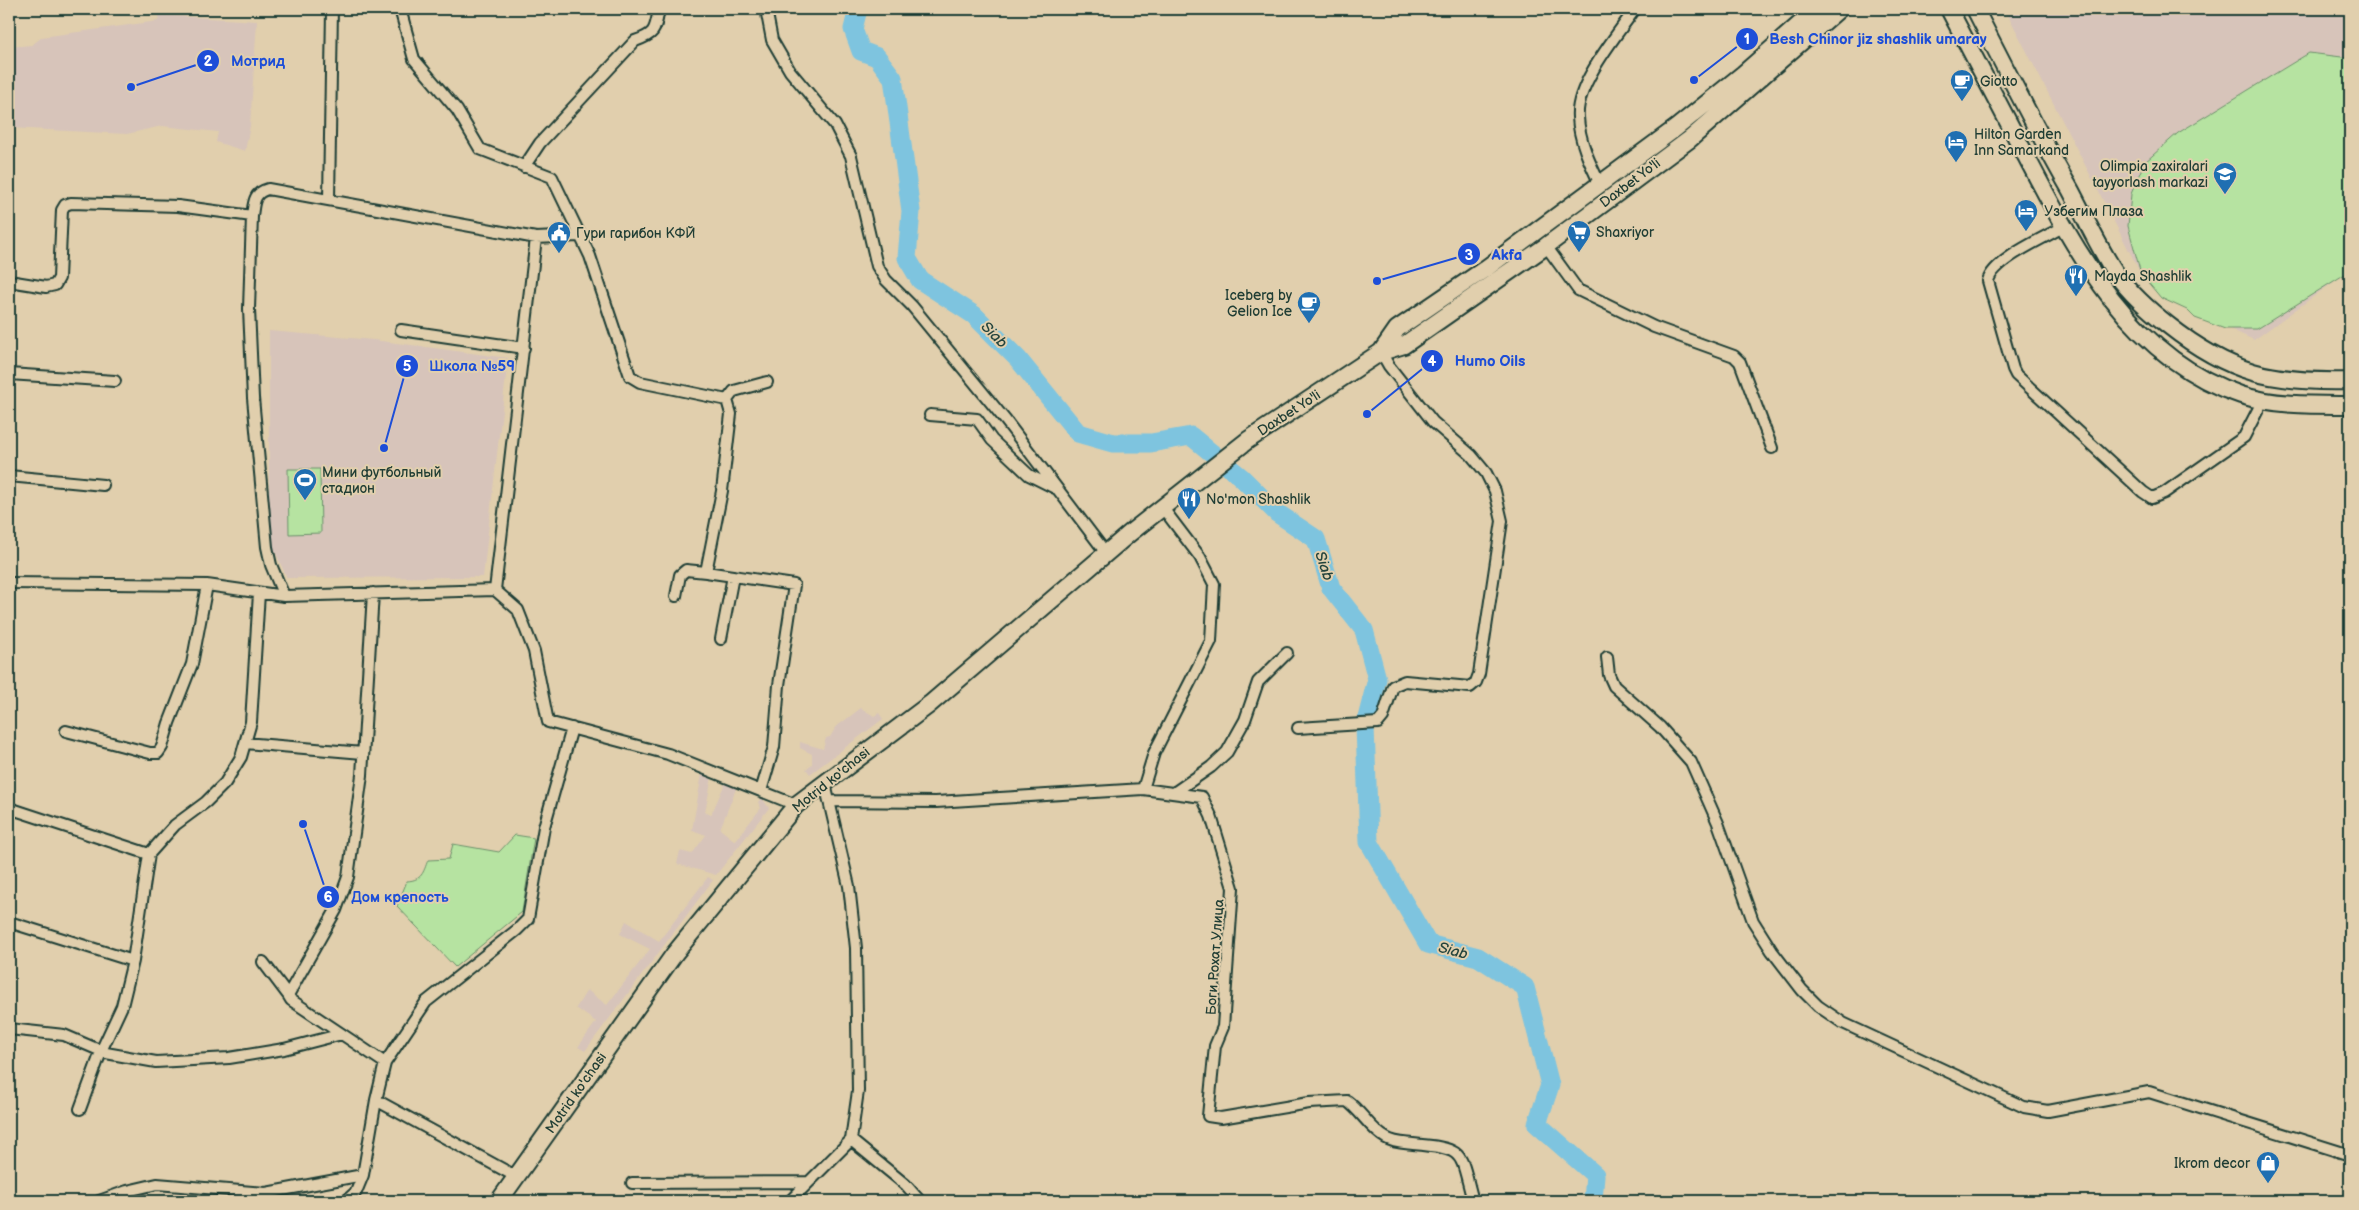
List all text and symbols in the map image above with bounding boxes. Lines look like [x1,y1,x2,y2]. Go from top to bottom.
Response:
callout: Besh Chinor jiz shashlik umaray [1734,24,1997,54]
text: 1 [1744,30,1750,49]
text: Besh Chinor jiz shashlik umaray [1769,30,1987,49]
callout: Мотрид [196,46,295,76]
text: 2 [204,52,213,71]
text: Мотрид [231,52,285,71]
cafe icon: Giotto [1949,68,1975,102]
place label: Giotto [1980,73,2018,90]
place label: Hilton Garden Inn Samarkand [1974,126,2069,159]
hotel icon: Hilton Garden Inn Samarkand [1943,129,1969,163]
street label: Daxbet Yo'li [1596,155,1664,211]
place label: Olimpia zaxiralari tayyorlash markazi [2092,158,2208,191]
school or university icon: Olimpia zaxiralari tayyorlash markazi [2212,161,2238,195]
hotel icon: Узбегим Плаза [2013,198,2039,232]
place label: Узбегим Плаза [2044,203,2144,220]
supermarket icon: Shaxriyor [1566,219,1592,253]
public building icon: Гури гарибон КФЙ [546,220,572,254]
place label: Shaxriyor [1596,224,1655,241]
place label: Гури гарибон КФЙ [576,225,696,242]
callout: Akfa [1456,239,1532,269]
text: 3 [1465,246,1474,265]
text: Akfa [1491,246,1522,265]
restaurant icon: Mayda Shashlik [2063,263,2089,297]
place label: Mayda Shashlik [2094,268,2192,285]
place label: Iceberg by Gelion Ice [1225,287,1293,320]
cafe icon: Iceberg by Gelion Ice [1296,290,1322,324]
water label: Siab [977,318,1011,352]
callout: Humo Oils [1419,346,1535,376]
callout: Школа №59 [394,351,525,381]
text: 4 [1428,352,1437,371]
text: Humo Oils [1455,352,1525,371]
text: 5 [403,357,412,376]
text: Школа №59 [429,357,515,376]
street label: Daxbet Yo'li [1254,386,1324,440]
place label: Мини футбольный стадион [322,464,441,497]
sports icon: Мини футбольный стадион [292,467,318,501]
restaurant icon: No'mon Shashlik [1176,486,1202,520]
place label: No'mon Shashlik [1206,491,1311,508]
water label: Siab [1310,549,1338,583]
street label: Motrid ko'chasi [789,744,873,816]
callout: Дом крепость [316,882,458,912]
text: 6 [323,888,333,907]
text: Дом крепость [351,888,449,907]
street label: Боги Рохат Улица [1202,898,1228,1016]
water label: Siab [1436,938,1470,964]
street label: Motrid ko'chasi [542,1049,610,1137]
shop icon: Ikrom decor [2255,1150,2281,1184]
place label: Ikrom decor [2174,1155,2251,1172]

